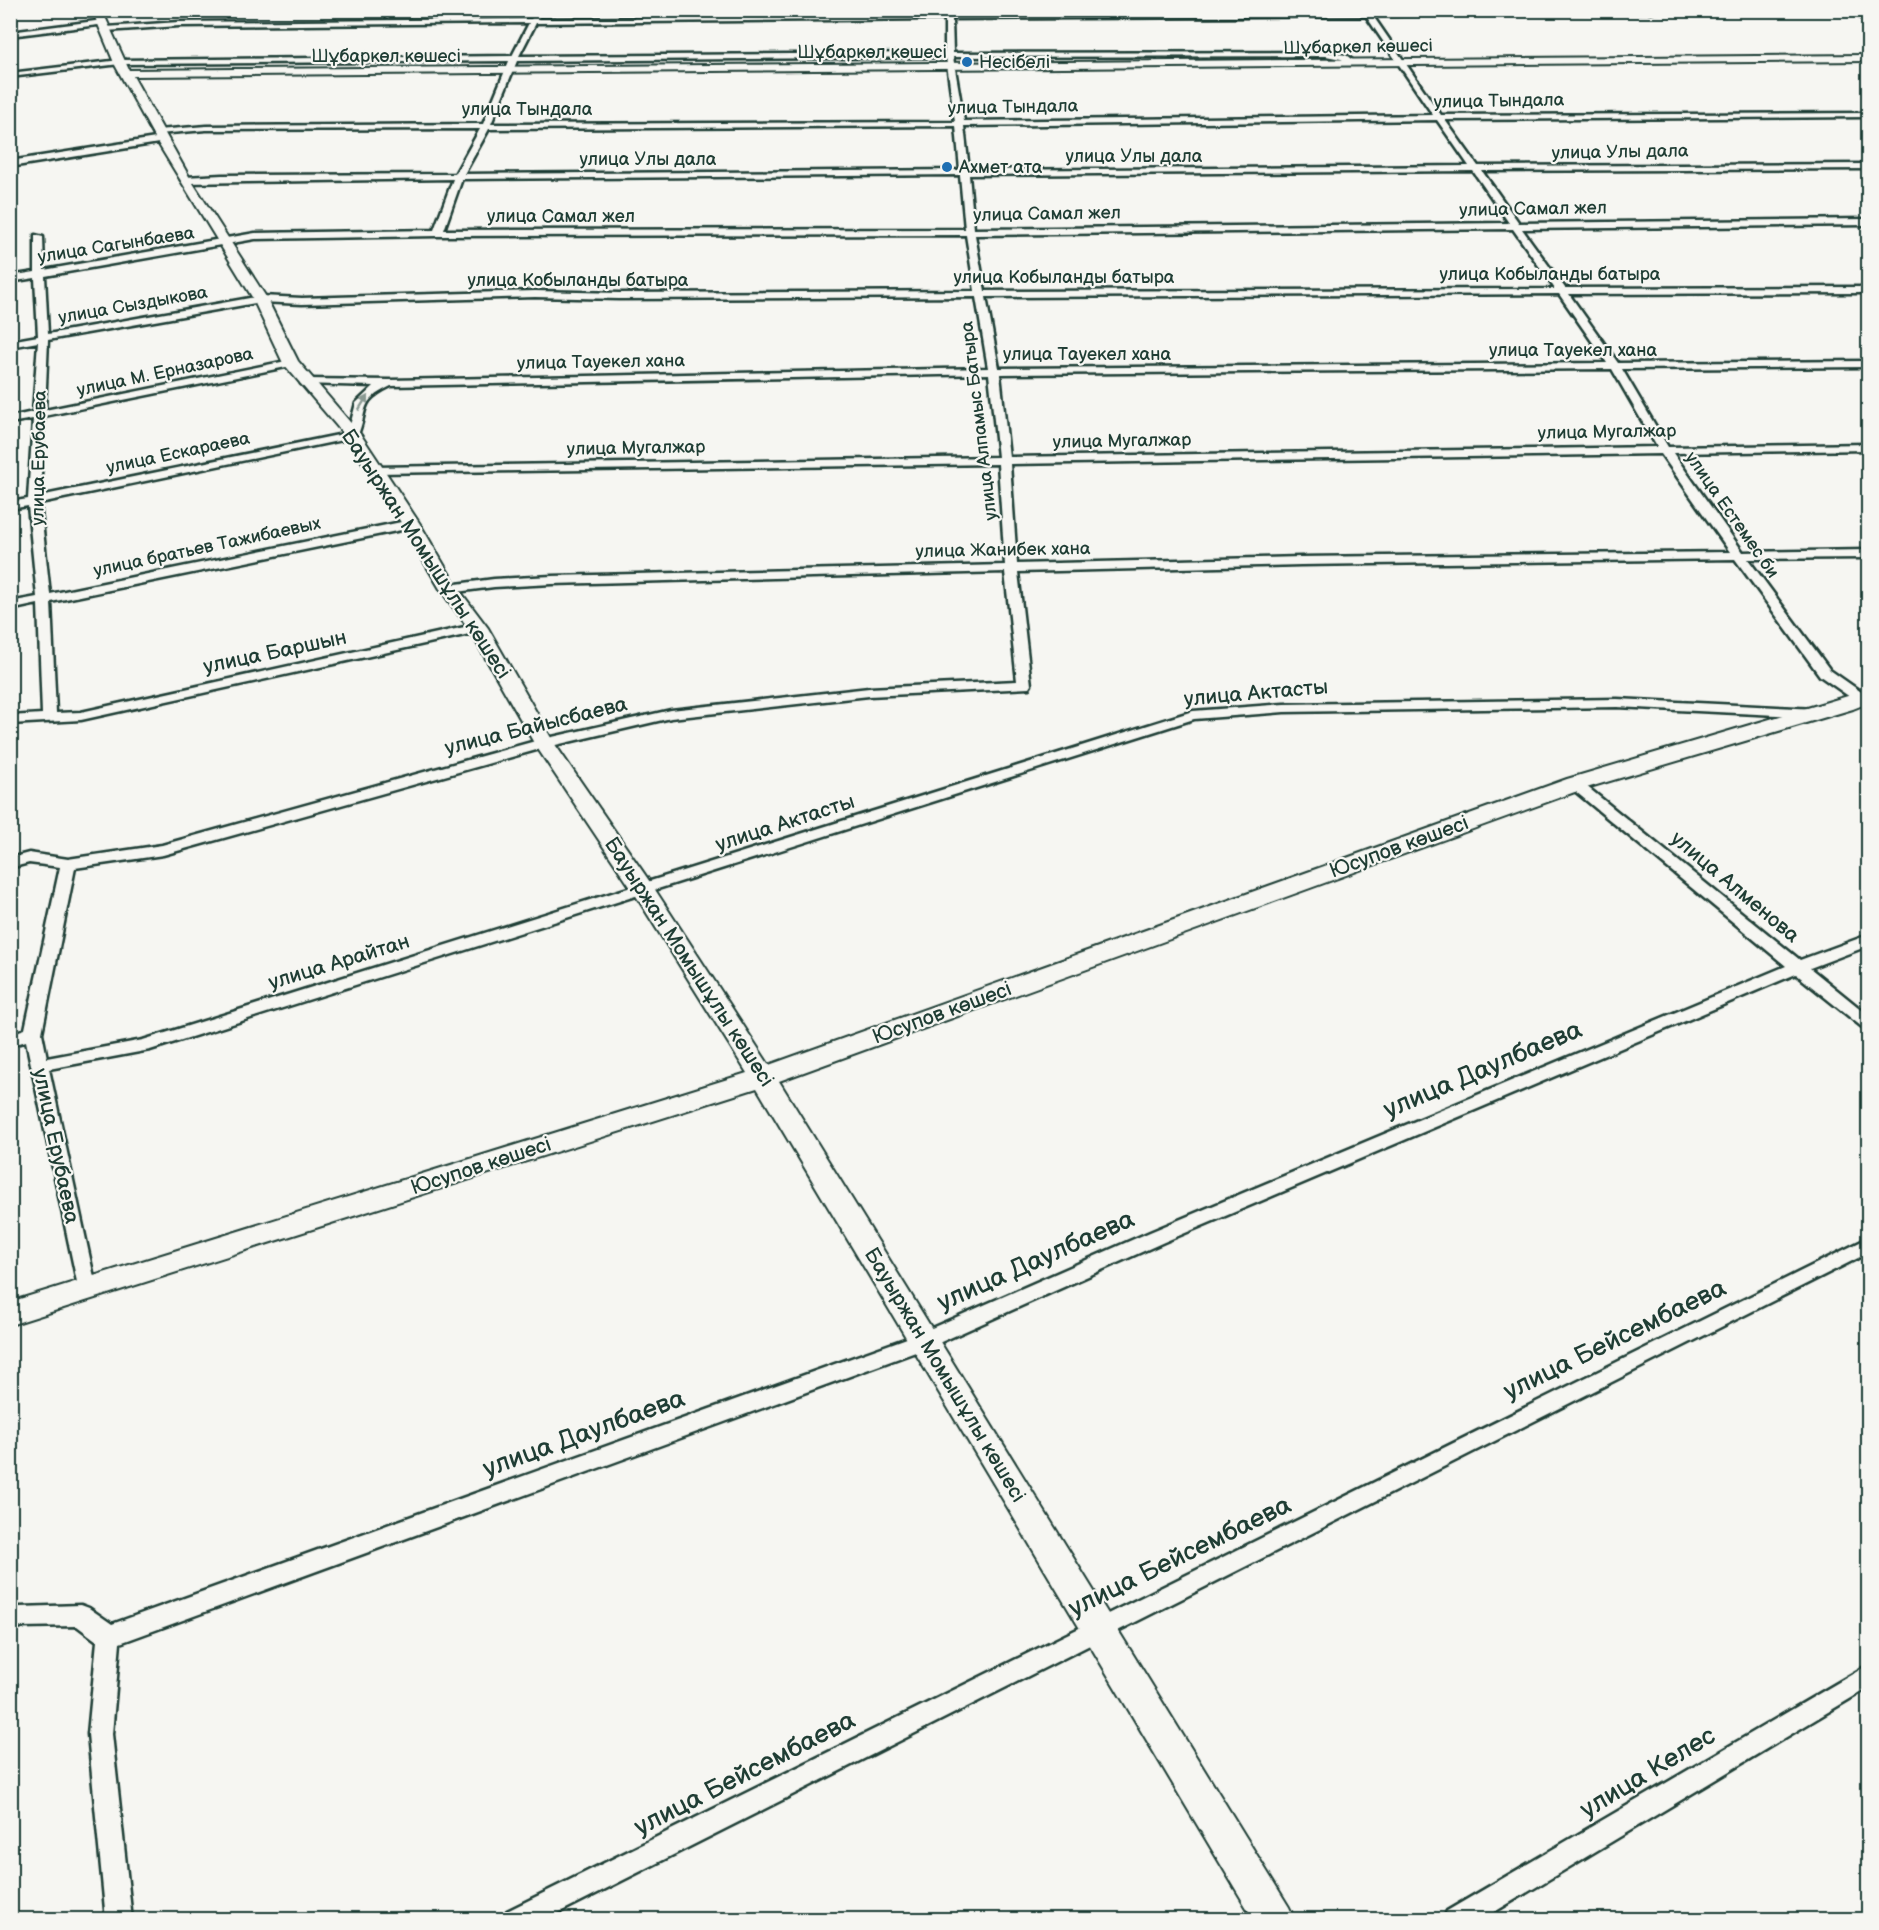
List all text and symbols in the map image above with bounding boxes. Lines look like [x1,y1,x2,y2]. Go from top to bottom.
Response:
street label: Шұбаркөл көшесі [1283,35,1433,59]
street label: Шұбаркөл көшесі [797,42,947,63]
street label: Шұбаркөл көшесі [311,46,461,67]
place label: Несібелі [979,52,1050,73]
marker: Несібелі [960,55,974,69]
street label: улица Тындала [1433,89,1565,113]
street label: улица Тындала [947,95,1079,119]
street label: улица Тындала [462,99,593,120]
street label: улица Улы дала [1551,140,1689,164]
street label: улица Улы дала [1066,146,1203,167]
street label: улица Улы дала [580,149,717,170]
place label: Ахмет ата [958,157,1043,178]
marker: Ахмет ата [940,160,954,174]
street label: улица Самал жел [1459,197,1607,221]
street label: улица Самал жел [973,202,1121,226]
street label: улица Самал жел [487,206,635,227]
street label: улица Сагынбаева [36,222,196,268]
street label: улица Кобыланды батыра [1440,264,1661,285]
street label: улица Кобыланды батыра [954,267,1175,288]
street label: улица Кобыланды батыра [468,270,689,291]
street label: улица Сыздыкова [57,281,210,328]
street label: улица Алпамыс Батыра [956,320,1002,522]
street label: улица Тауекел хана [1489,340,1657,361]
street label: улица М. Ерназарова [75,343,255,401]
street label: улица Тауекел хана [1003,344,1171,365]
street label: улица Тауекел хана [517,350,686,374]
street label: улица Ерубаева [27,390,51,526]
one-way arrow [357,394,368,411]
street label: улица Мугалжар [1538,420,1676,444]
street label: Бауыржан Момышұлы көшесі [336,425,516,683]
street label: улица Ескараева [104,427,252,478]
street label: улица Мугалжар [1053,429,1191,453]
street label: улица Мугалжар [567,436,705,460]
street label: улица Естемес би [1681,448,1783,582]
street label: улица братьев Тажибаевых [92,513,322,581]
street label: улица Жанибек хана [915,538,1091,562]
street label: улица Баршын [201,625,349,679]
street label: улица Актасты [1183,674,1329,712]
street label: улица Байысбаева [442,691,630,761]
street label: улица Актасты [712,789,858,857]
street label: Юсупов көшесі [1326,810,1472,884]
street label: улица Алменова [1666,826,1805,948]
street label: Бауыржан Момышұлы көшесі [599,833,779,1091]
street label: улица Арайтан [265,929,413,995]
street label: Юсупов көшесі [869,976,1015,1050]
street label: улица Даулбаева [1379,1014,1587,1126]
street label: улица Ерубаева [27,1066,85,1226]
street label: Юсупов көшесі [408,1132,554,1200]
street label: улица Даулбаева [933,1204,1139,1318]
street label: Бауыржан Момышұлы көшесі [859,1243,1031,1507]
street label: улица Бейсембаева [1499,1273,1731,1407]
street label: улица Даулбаева [479,1383,689,1485]
street label: улица Бейсембаева [1064,1490,1296,1624]
street label: улица Бейсембаева [629,1705,861,1843]
street label: улица Келес [1575,1720,1721,1825]

